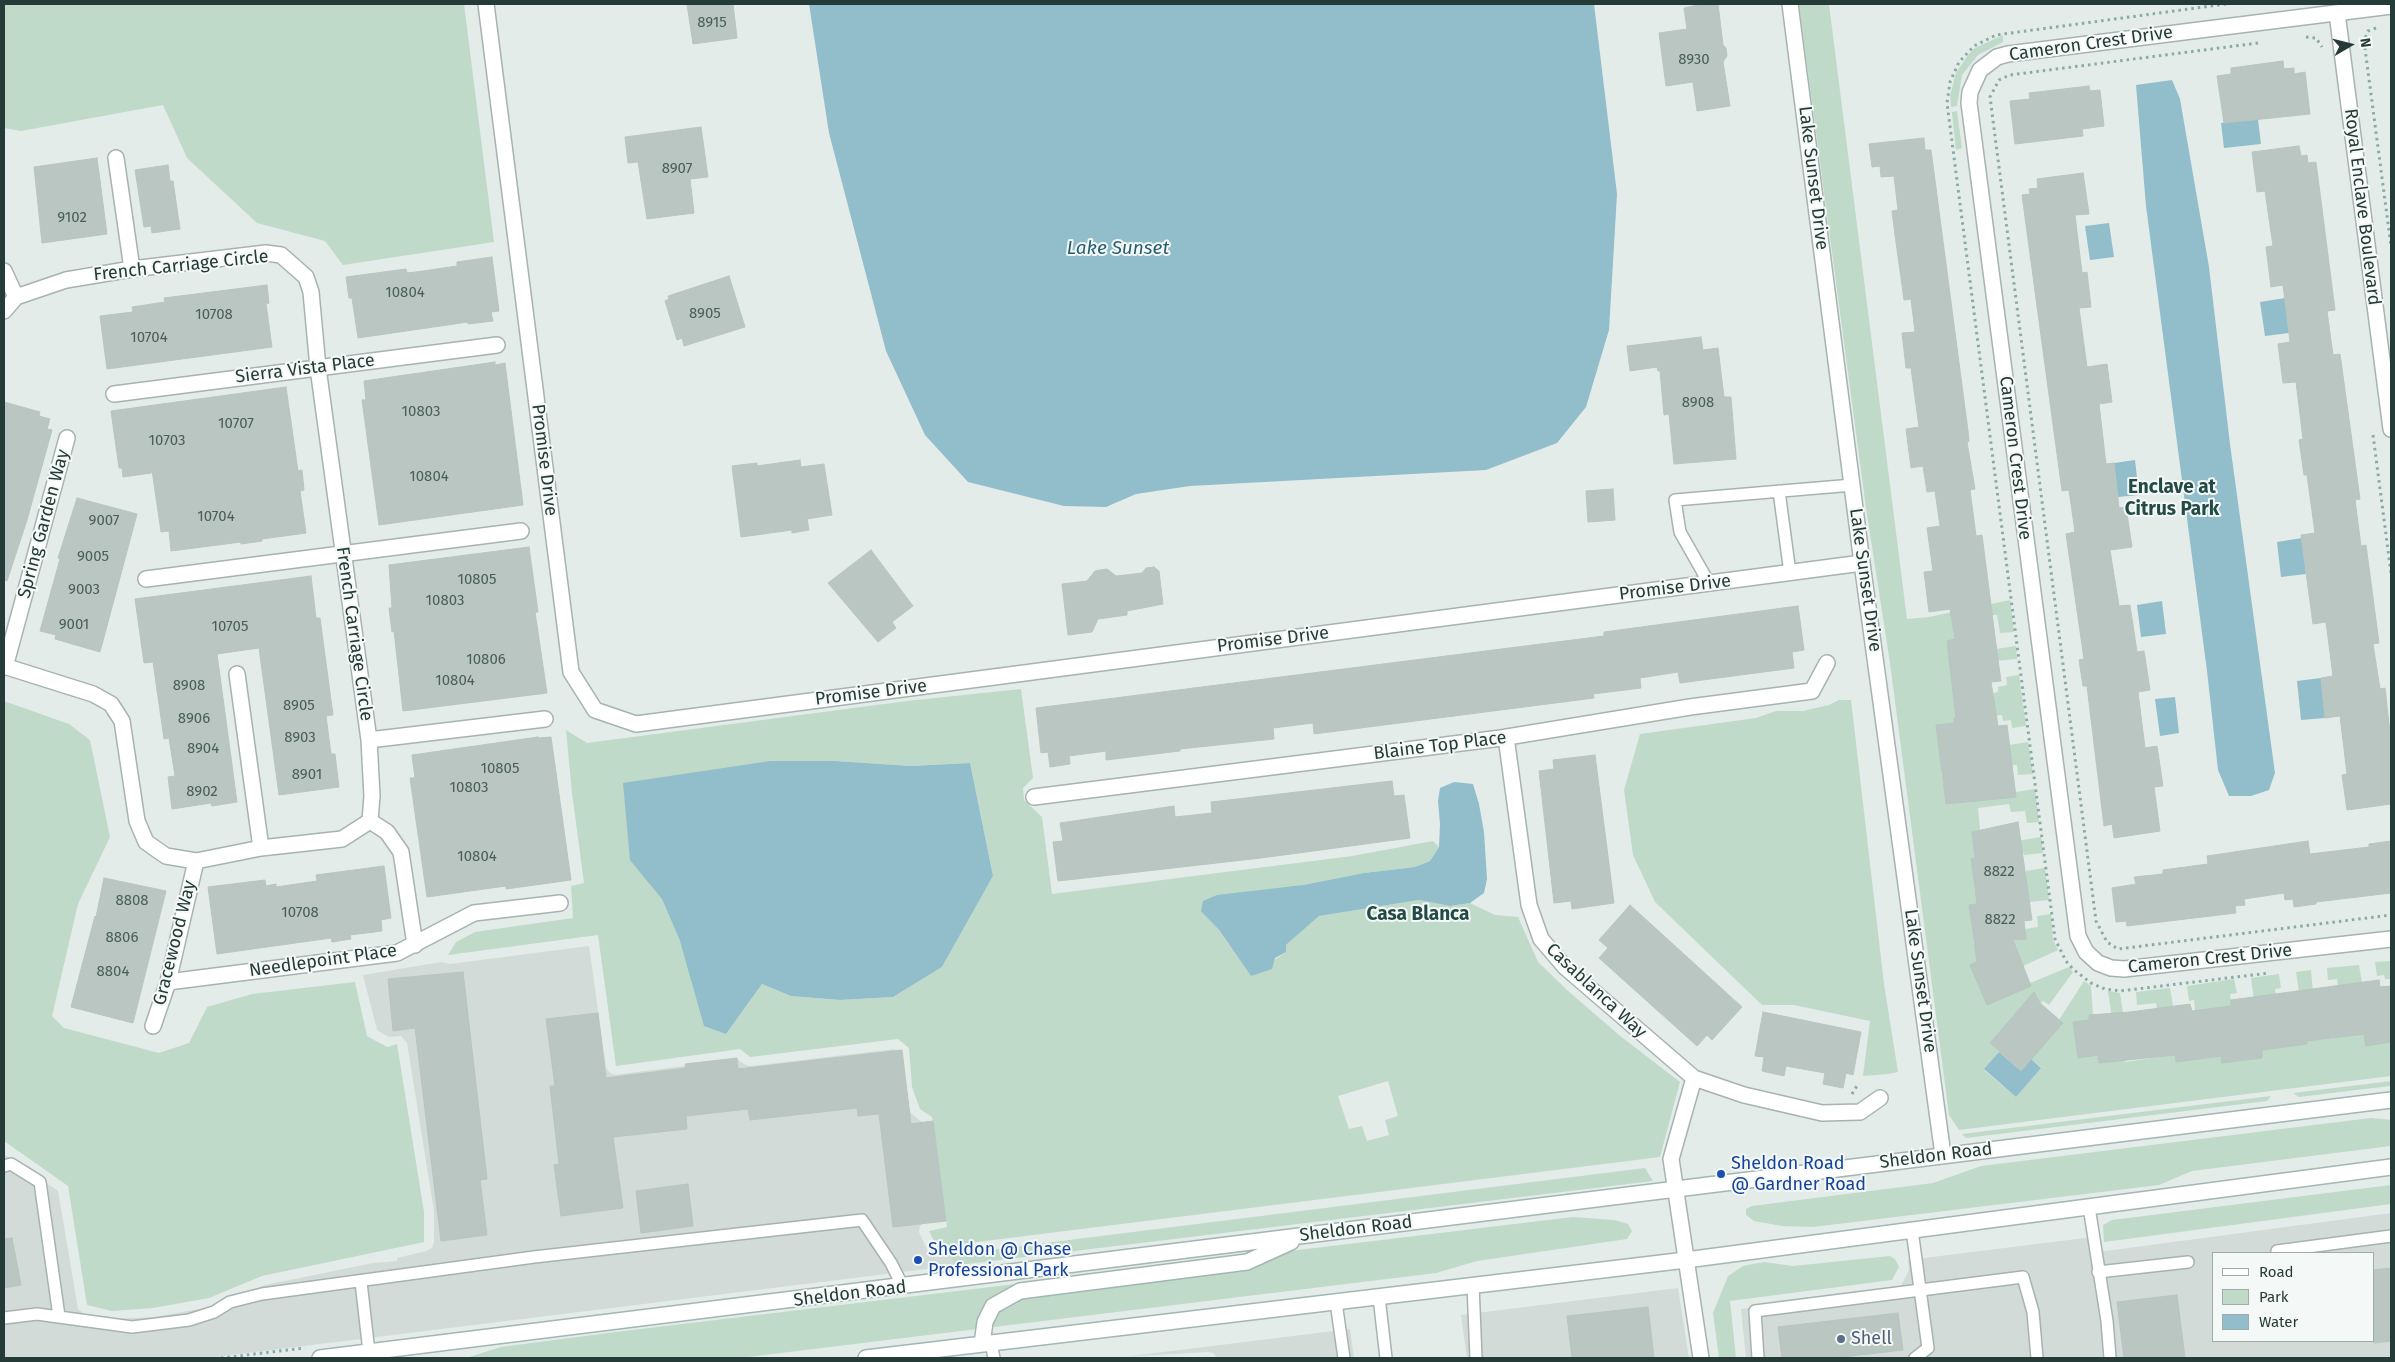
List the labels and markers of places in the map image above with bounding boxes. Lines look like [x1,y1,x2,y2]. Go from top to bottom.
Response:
place label: Sheldon Road @ Gardner Road [1731,1153,1866,1196]
marker: Sheldon Road @ Gardner Road [1715,1168,1727,1180]
place label: Sheldon @ Chase Professional Park [928,1239,1071,1282]
marker: Sheldon @ Chase Professional Park [912,1254,924,1266]
place label: Shell [1851,1328,1892,1350]
marker: Shell [1835,1333,1847,1345]

